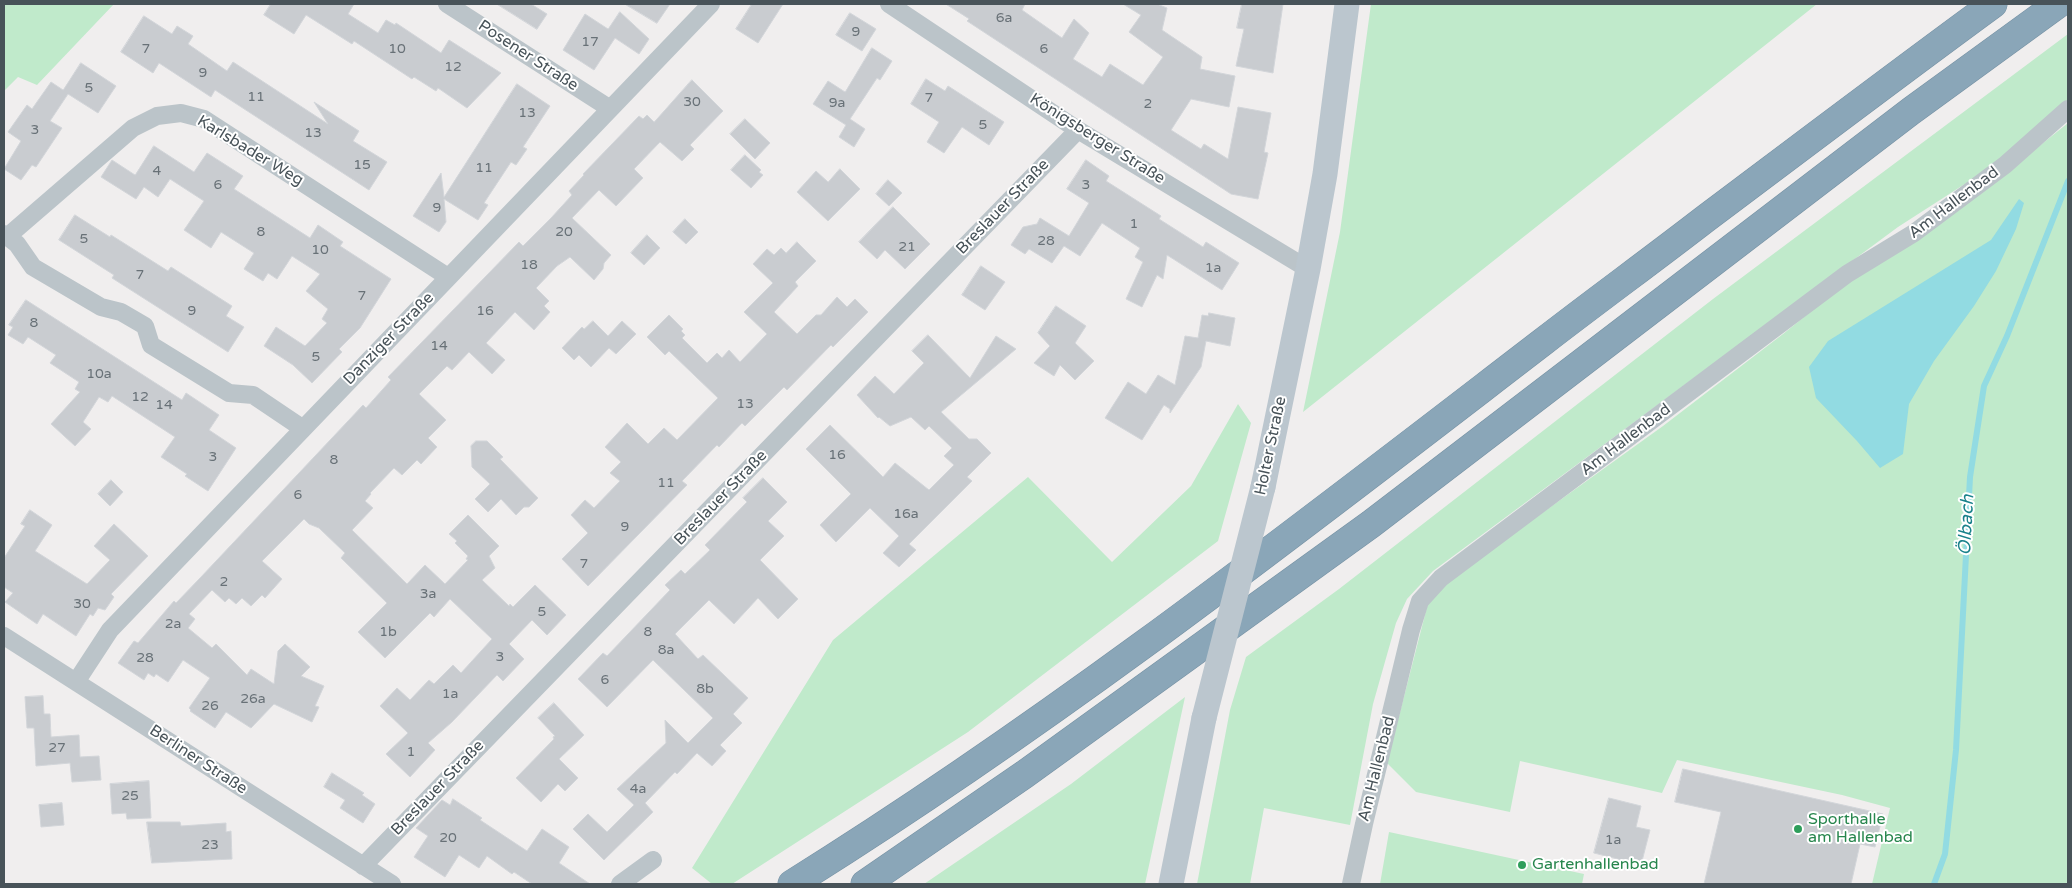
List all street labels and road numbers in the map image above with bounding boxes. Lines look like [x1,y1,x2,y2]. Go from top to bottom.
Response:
street label: Posener Straße [474,16,582,96]
street label: Königsberger Straße [1026,90,1168,188]
street label: Karlsbader Weg [193,112,307,190]
street label: Breslauer Straße [953,155,1053,259]
street label: Am Hallenbad [1905,163,2003,243]
street label: Danziger Straße [340,289,438,389]
street label: Holter Straße [1251,395,1291,497]
street label: Am Hallenbad [1577,400,1675,480]
street label: Breslauer Straße [671,446,771,550]
street label: Am Hallenbad [1355,714,1399,824]
street label: Berliner Straße [145,721,251,799]
street label: Breslauer Straße [388,736,488,840]

